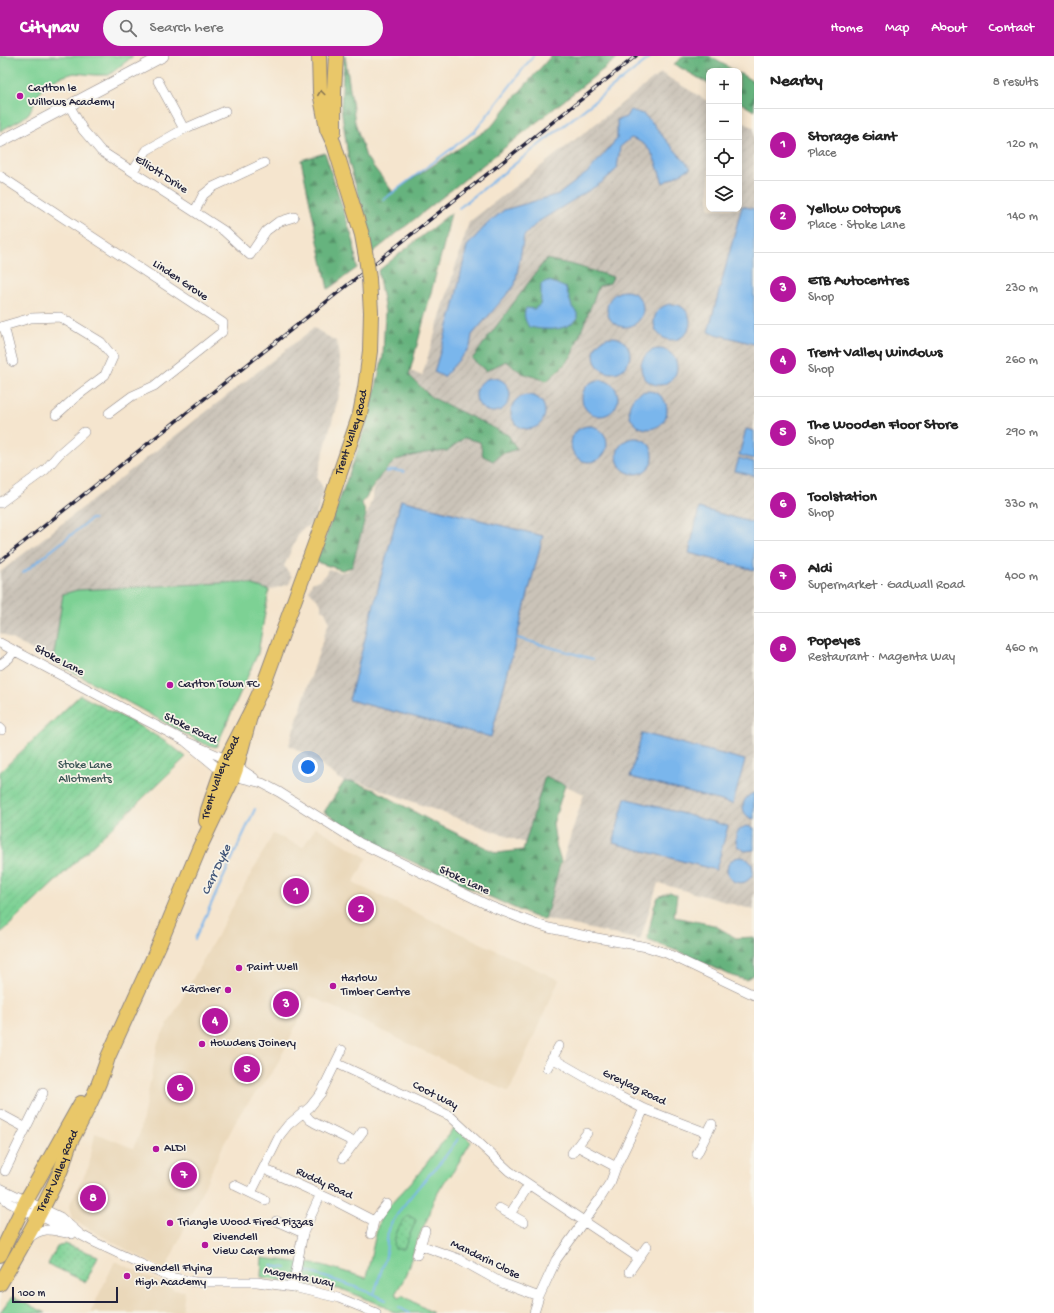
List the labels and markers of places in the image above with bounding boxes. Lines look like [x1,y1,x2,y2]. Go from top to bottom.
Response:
place label: Carlton le Willows Academy [28,82,114,110]
marker: Carlton le Willows Academy [15,91,25,101]
place label: Carlton Town FC [178,678,261,692]
marker: Carlton Town FC [165,680,175,690]
pin: 1 [283,876,309,906]
pin: 2 [348,894,374,924]
place label: Paint Well [246,961,298,975]
marker: Paint Well [234,963,244,973]
place label: Harlow Timber Centre [340,972,411,1000]
marker: Harlow Timber Centre [328,981,338,991]
place label: Kärcher [182,983,222,997]
marker: Kärcher [223,985,233,995]
pin: 3 [273,989,299,1019]
pin: 4 [202,1006,228,1036]
place label: Howdens Joinery [210,1037,296,1051]
marker: Howdens Joinery [197,1039,207,1049]
pin: 5 [234,1054,260,1084]
pin: 6 [167,1073,193,1103]
place label: ALDI [164,1142,186,1156]
marker: ALDI [151,1144,161,1154]
pin: 7 [171,1160,197,1190]
pin: 8 [80,1183,106,1213]
place label: Triangle Wood Fired Pizzas [177,1216,313,1230]
marker: Triangle Wood Fired Pizzas [165,1218,175,1228]
place label: Rivendell View Care Home [212,1231,296,1259]
marker: Rivendell View Care Home [200,1240,210,1250]
place label: Rivendell Flying High Academy [135,1262,212,1290]
marker: Rivendell Flying High Academy [122,1271,132,1281]

